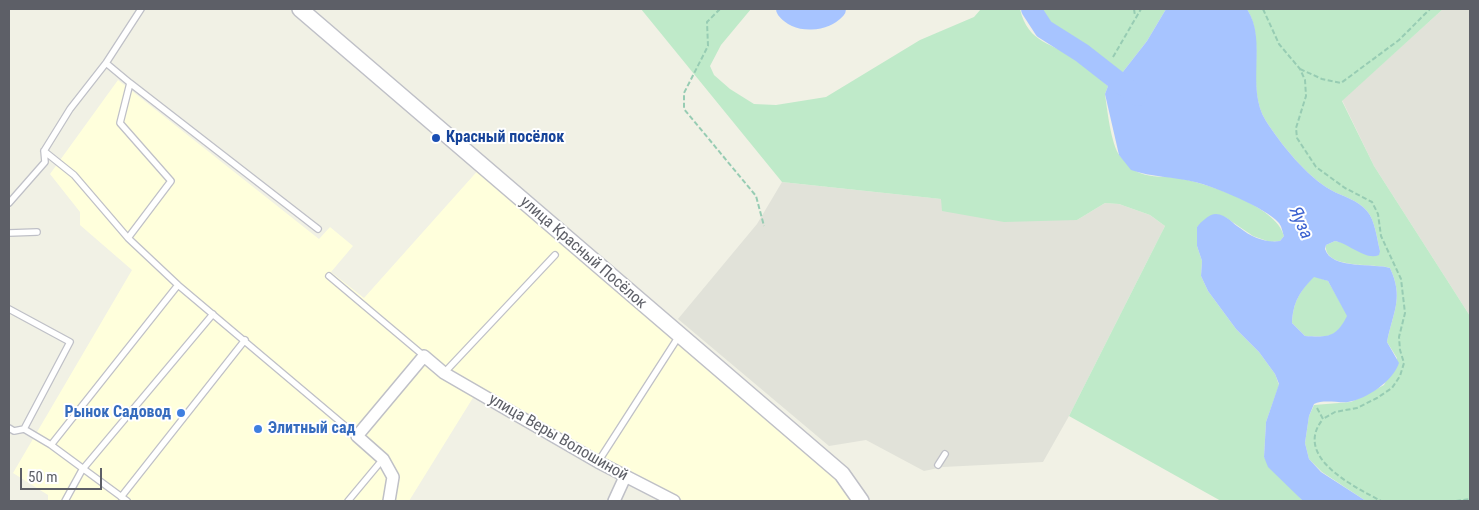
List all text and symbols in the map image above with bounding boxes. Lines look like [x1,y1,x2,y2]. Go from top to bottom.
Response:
place label: Красный посёлок [446,128,564,148]
marker: Красный посёлок [430,132,442,144]
street label: улица Красный Посёлок [516,193,650,313]
water label: Яуза [1283,203,1317,243]
street label: улица Веры Волошиной [485,390,631,486]
place label: Рынок Садовод [64,403,171,423]
marker: Рынок Садовод [175,407,187,419]
place label: Элитный сад [268,419,355,439]
marker: Элитный сад [252,423,264,435]
scale bar [22,458,105,490]
text: 50 m [28,468,58,486]

